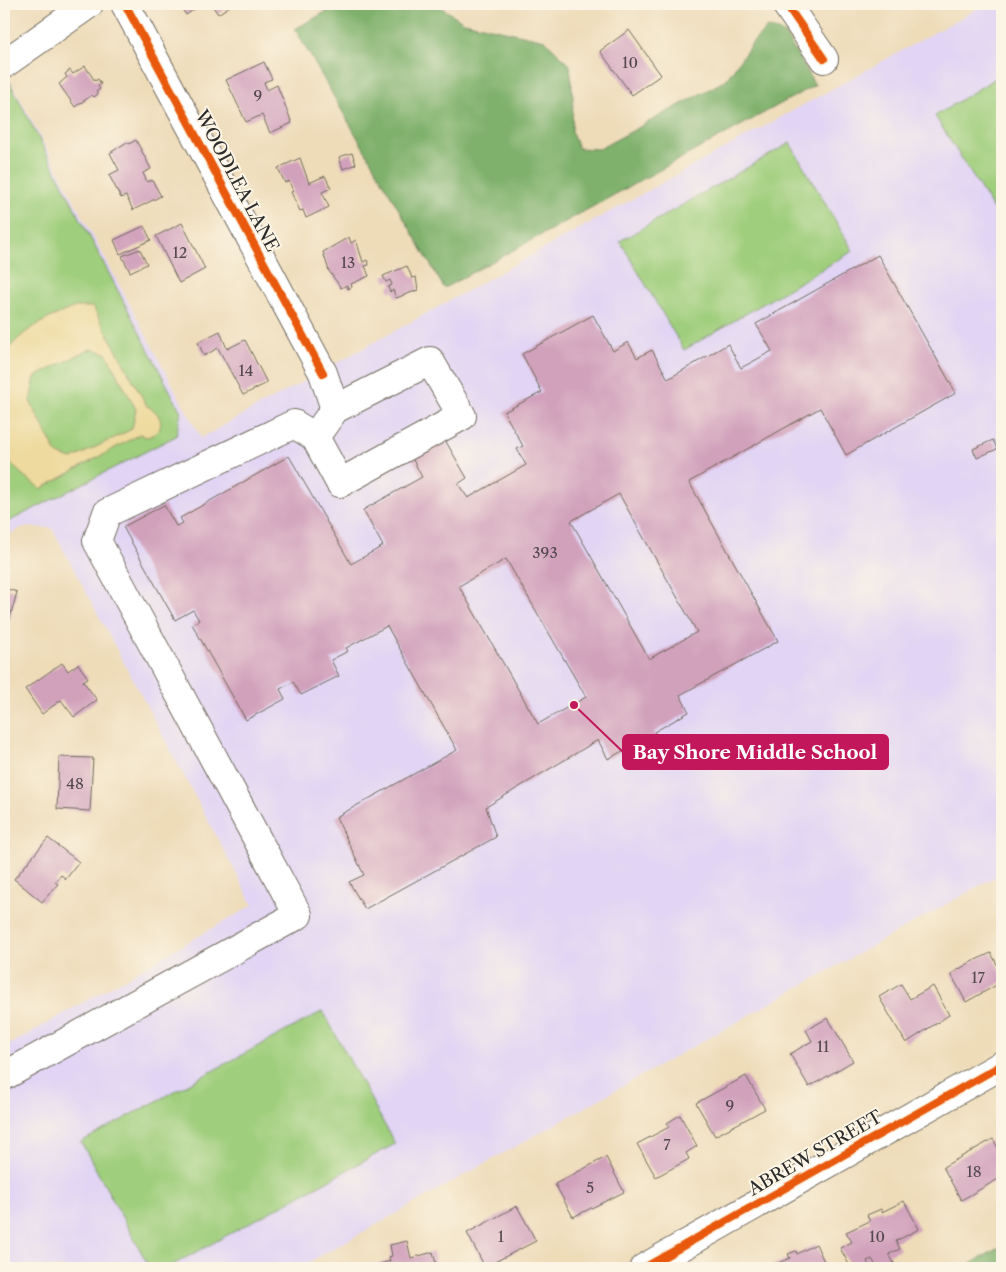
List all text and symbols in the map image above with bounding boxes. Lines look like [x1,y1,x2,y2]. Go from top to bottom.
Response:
house number: 10 [622,53,638,72]
house number: 9 [254,86,262,105]
street label: WOODLEA LANE [190,105,284,256]
house number: 12 [173,243,187,262]
house number: 13 [341,253,355,272]
house number: 14 [239,361,253,380]
house number: 393 [532,543,558,562]
callout: Bay Shore Middle School [623,735,888,769]
text: Bay Shore Middle School [633,741,878,764]
house number: 48 [66,774,84,793]
house number: 17 [971,968,985,987]
house number: 11 [817,1037,830,1056]
house number: 9 [726,1096,734,1115]
street label: ABREW STREET [743,1105,886,1201]
house number: 7 [663,1135,671,1154]
house number: 18 [966,1162,982,1181]
house number: 5 [586,1178,594,1197]
house number: 1 [498,1227,505,1246]
house number: 10 [869,1227,885,1246]

